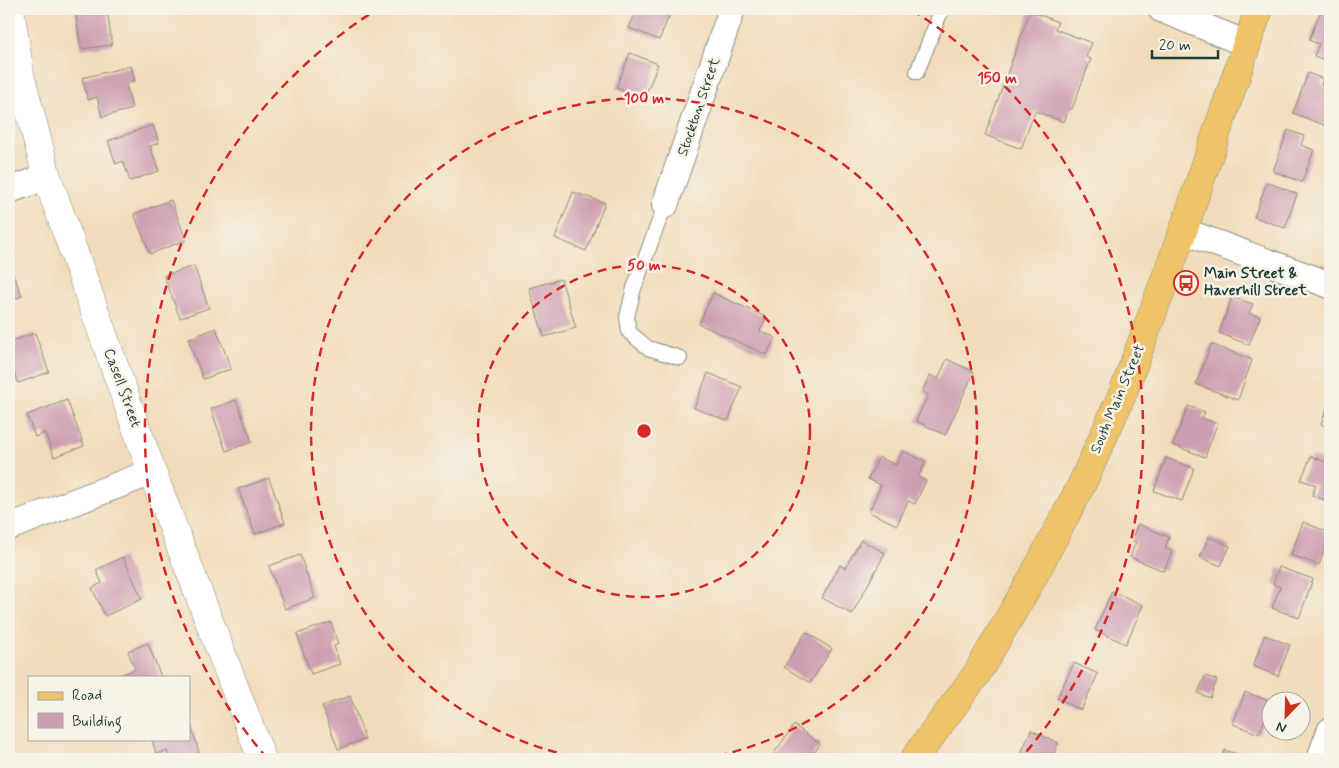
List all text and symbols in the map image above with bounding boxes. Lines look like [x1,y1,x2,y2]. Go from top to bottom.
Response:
scale bar [1152,28,1218,60]
text: 20 m [1159,36,1191,56]
street label: Stockton Street [673,55,725,159]
text: 150 m [977,69,1017,89]
text: 100 m [624,89,664,109]
text: 50 m [627,256,661,276]
place label: Main Street & Haverhill Street [1204,264,1308,301]
bus stop icon: Main Street & Haverhill Street [1173,270,1199,296]
street label: South Main Street [1086,341,1150,457]
street label: Casell Street [98,346,146,431]
centre of rings [635,422,653,440]
legend [28,676,190,740]
text: Road [72,686,102,706]
north arrow [1262,690,1312,740]
text: Building [72,712,122,733]
text: N [1274,717,1289,737]

